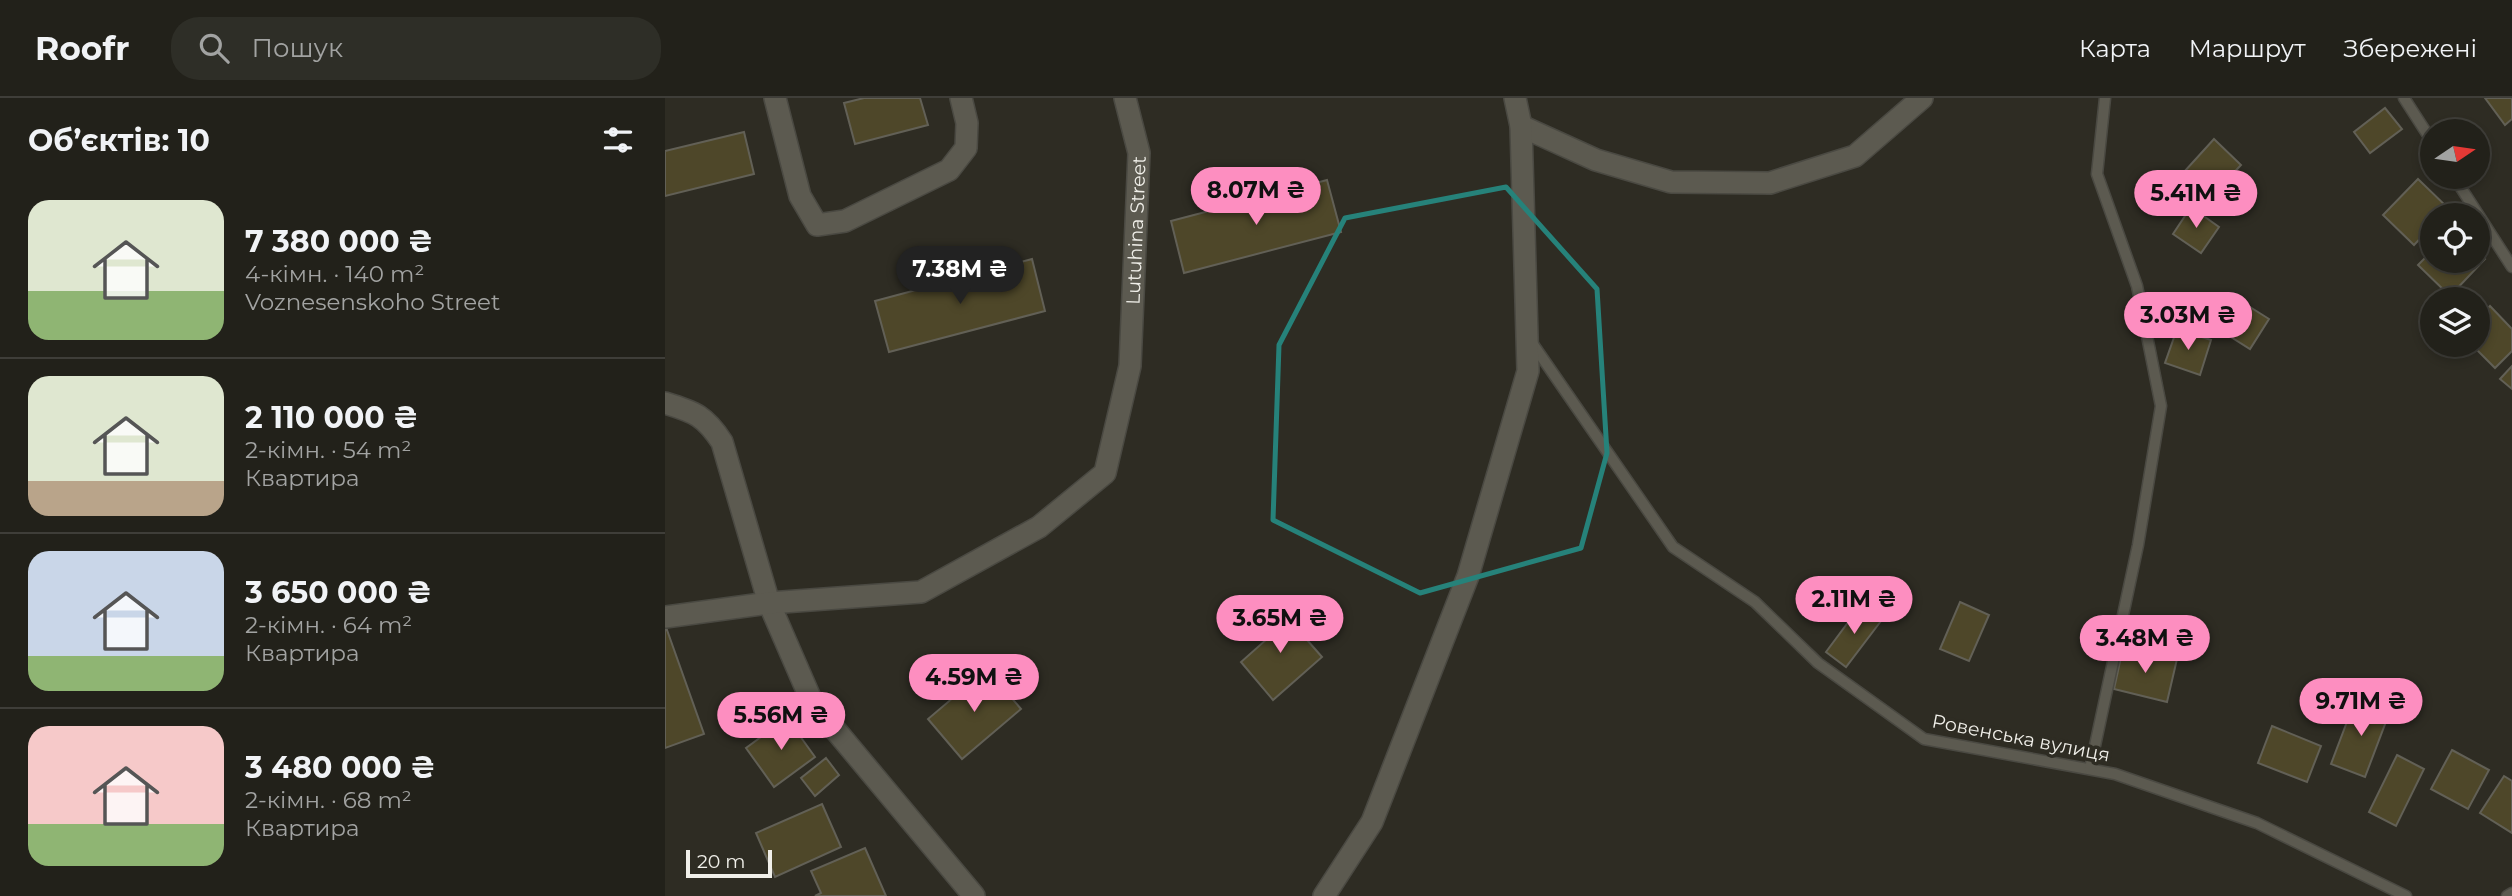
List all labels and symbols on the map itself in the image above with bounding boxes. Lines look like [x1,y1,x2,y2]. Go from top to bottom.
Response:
north arrow [2420,119,2490,189]
street label: Lutuhina Street [1121,155,1150,305]
pin: 8.07M ₴ [1191,167,1321,227]
pin: 5.41M ₴ [2131,170,2261,230]
pin: 7.38M ₴ [895,246,1025,306]
pin: 3.03M ₴ [2123,292,2253,352]
pin: 2.11M ₴ [1789,576,1919,636]
pin: 3.65M ₴ [1215,596,1345,655]
pin: 3.48M ₴ [2080,616,2210,675]
pin: 4.59M ₴ [909,654,1039,714]
pin: 9.71M ₴ [2296,678,2426,738]
pin: 5.56M ₴ [716,692,846,752]
street label: Ровенська вулиця [1930,709,2112,767]
scale bar [686,847,772,879]

